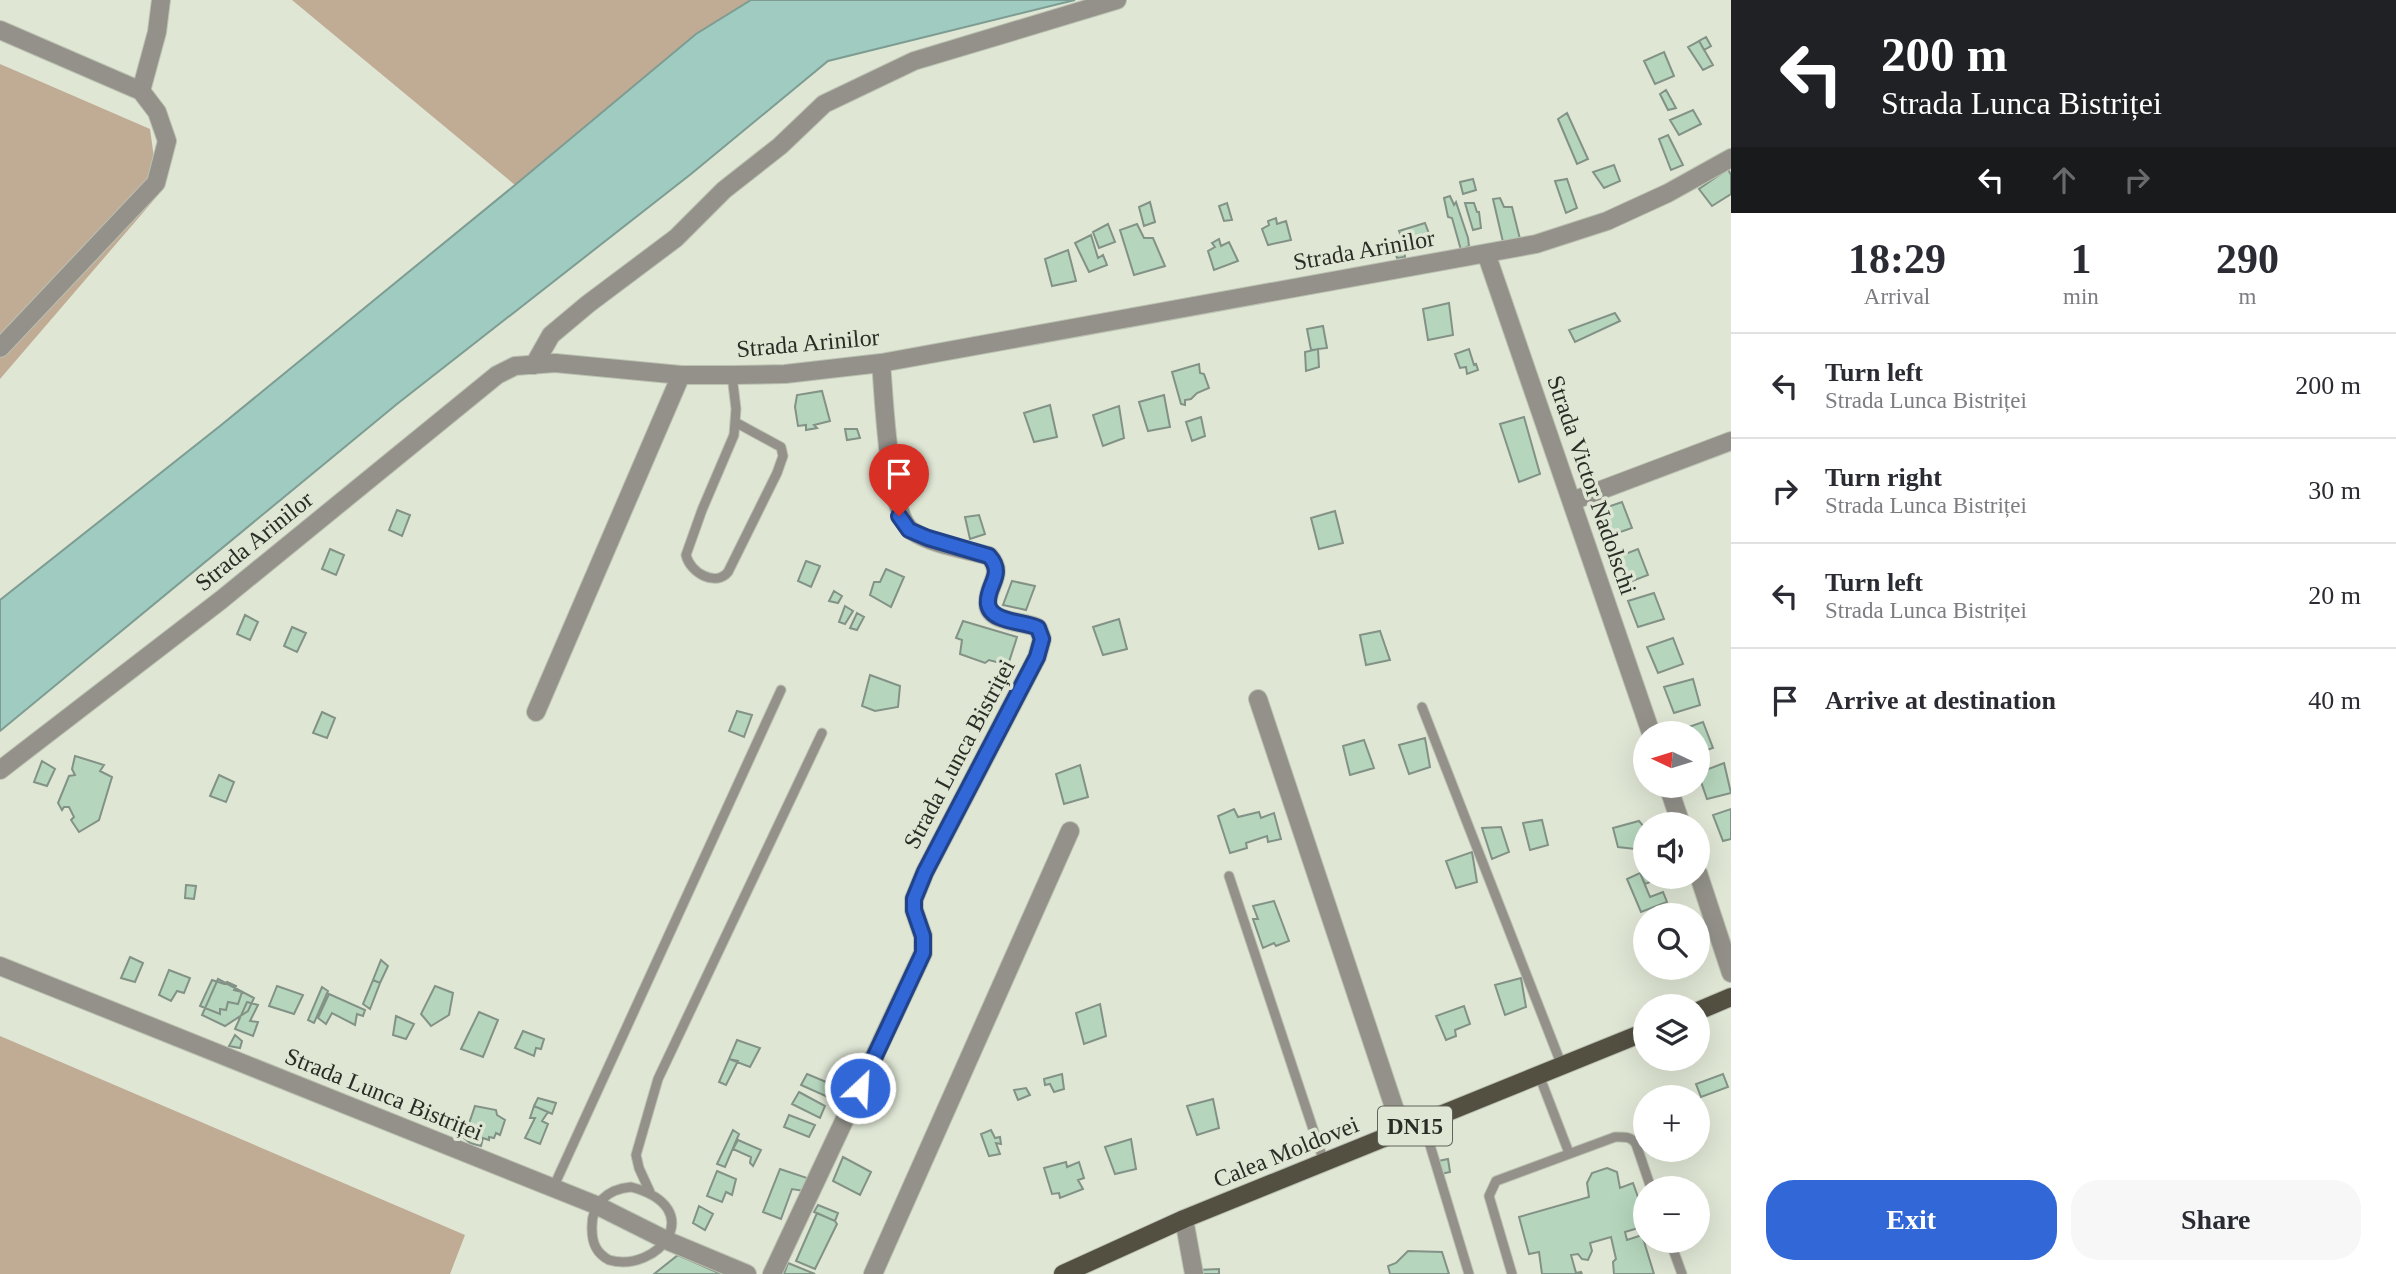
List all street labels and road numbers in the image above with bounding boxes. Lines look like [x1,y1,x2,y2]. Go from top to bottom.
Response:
street label: Strada Arinilor [1291,225,1437,275]
street label: Strada Arinilor [735,324,881,362]
street label: Strada Victor Nadolschi [1542,372,1642,598]
street label: Strada Arinilor [190,486,318,596]
street label: Strada Lunca Bistriței [898,655,1020,853]
street label: Strada Lunca Bistriței [281,1042,487,1146]
road number: DN15 [1378,1106,1452,1146]
street label: Calea Moldovei [1210,1111,1363,1193]

